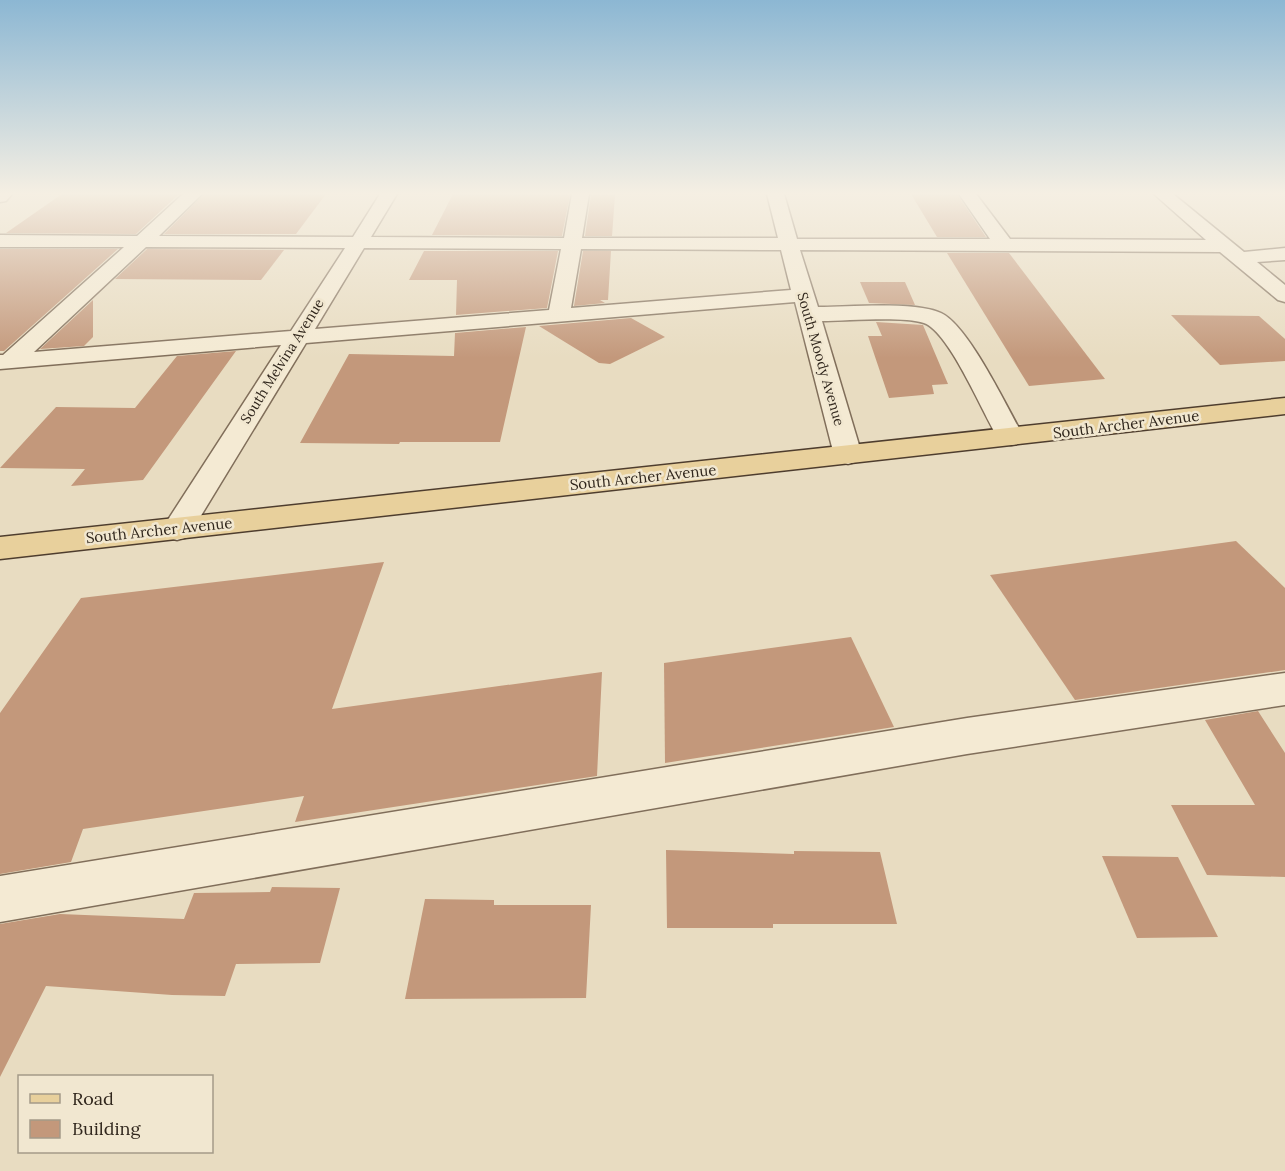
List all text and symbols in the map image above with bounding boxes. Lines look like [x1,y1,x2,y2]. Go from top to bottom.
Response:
street label: South Moody Avenue [793,290,849,428]
street label: South Melvina Avenue [236,295,328,427]
street label: South Archer Avenue [1052,406,1200,442]
street label: South Archer Avenue [569,460,717,494]
street label: South Archer Avenue [85,513,233,547]
legend [18,1075,213,1153]
text: Road [72,1087,114,1110]
text: Building [72,1117,142,1140]

